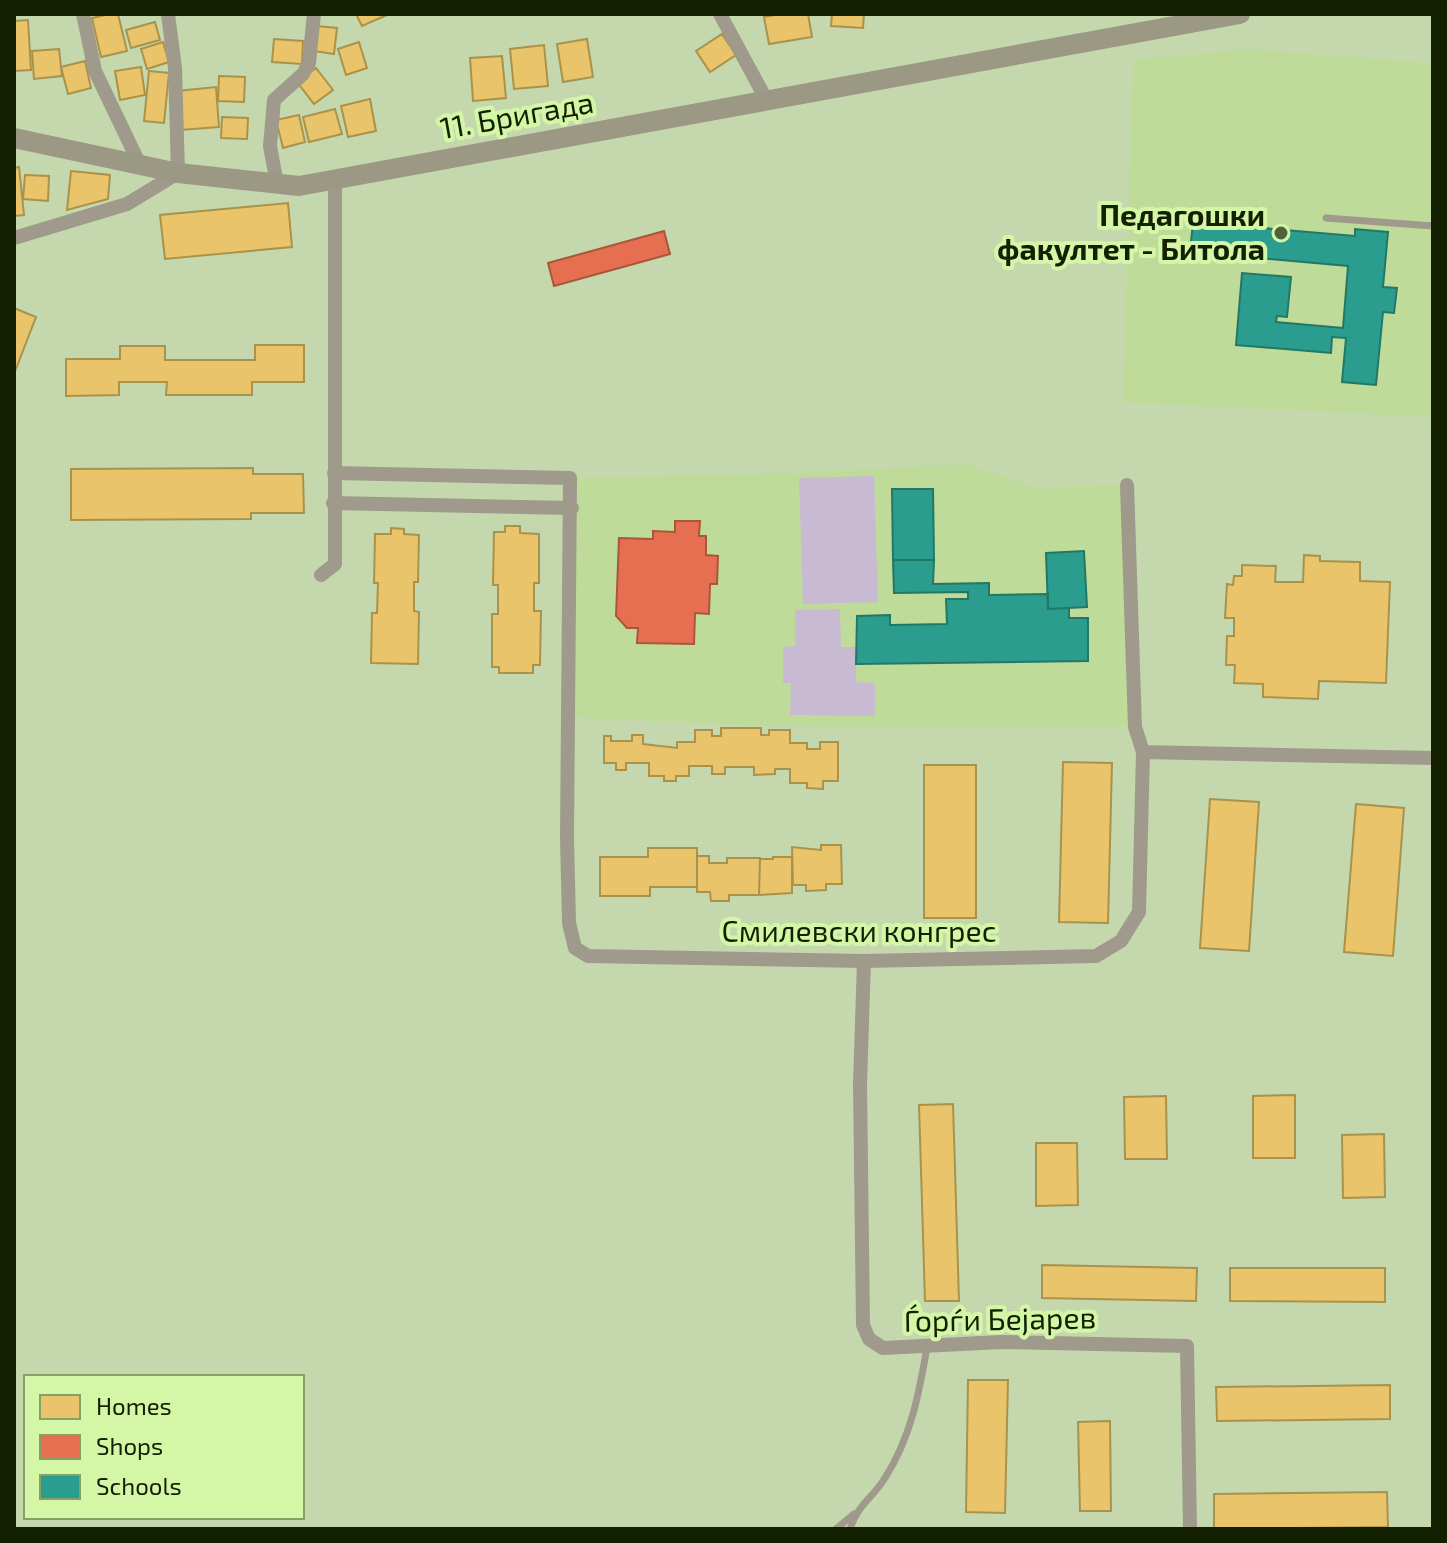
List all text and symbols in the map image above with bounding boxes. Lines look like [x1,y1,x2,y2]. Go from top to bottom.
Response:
street label: 11. Бригада [437,83,596,145]
place label: Педагошки факултет - Битола [997,196,1265,267]
marker: Педагошки факултет - Битола [1272,224,1290,242]
street label: Смилевски конгрес [722,912,996,948]
street label: Ѓорѓи Бејарев [904,1298,1096,1338]
legend [24,1375,304,1519]
text: Homes [96,1391,172,1420]
text: Shops [96,1431,163,1460]
text: Schools [96,1471,182,1500]

